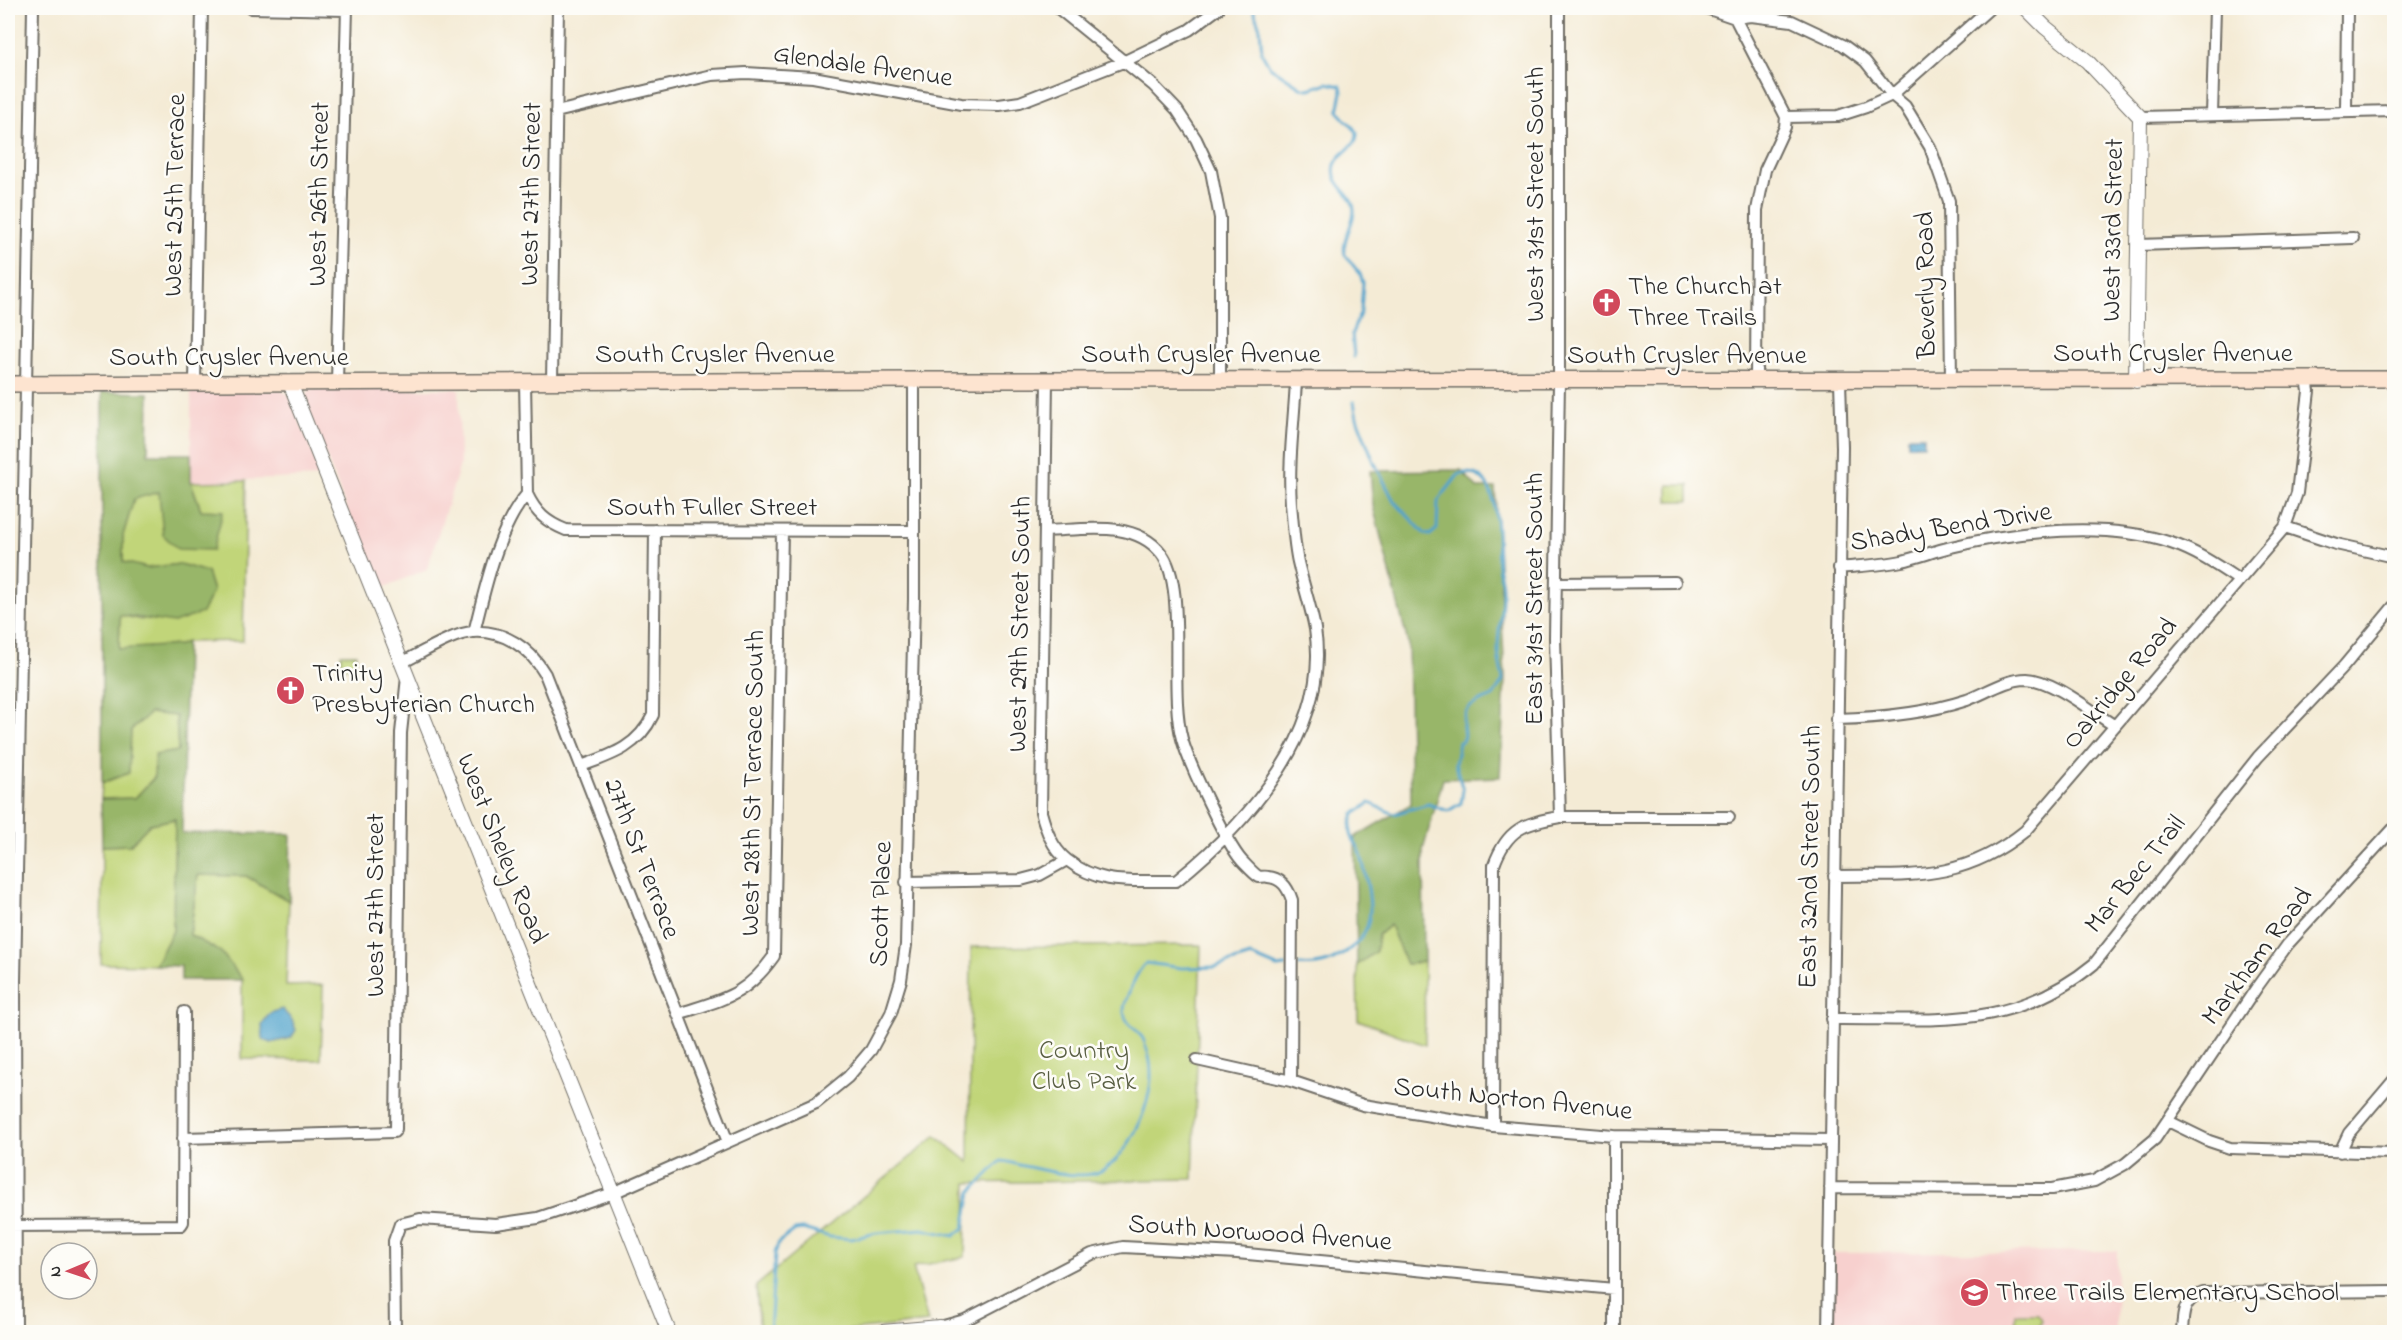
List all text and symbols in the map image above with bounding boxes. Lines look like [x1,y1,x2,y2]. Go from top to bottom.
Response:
street label: Glendale Avenue [771,35,956,99]
street label: West 31st Street South [1517,66,1556,322]
street label: West 25th Terrace [155,92,197,297]
street label: West 26th Street [299,101,341,287]
street label: West 27th Street [511,102,553,286]
street label: West 33rd Street [2093,138,2135,322]
street label: Beverly Road [1906,211,1948,360]
place label: The Church at Three Trails [1628,268,1782,338]
church icon: The Church at Three Trails [1591,287,1623,319]
street label: South Crysler Avenue [2053,335,2294,374]
street label: South Crysler Avenue [595,336,836,375]
street label: South Crysler Avenue [1081,336,1322,375]
street label: South Crysler Avenue [1567,337,1808,376]
street label: South Crysler Avenue [109,339,350,378]
street label: East 31st Street South [1516,472,1555,726]
street label: South Fuller Street [607,489,817,528]
street label: Shady Bend Drive [1847,493,2055,563]
street label: West 29th Street South [999,496,1043,752]
street label: Oakridge Road [2054,609,2188,759]
street label: West 28th St Terrace South [732,630,776,936]
place label: Trinity Presbyterian Church [312,655,535,725]
church icon: Trinity Presbyterian Church [275,674,307,706]
street label: East 32nd Street South [1789,725,1833,989]
street label: West Sheley Road [445,748,557,950]
street label: 27th St Terrace [592,773,690,946]
street label: Mar Bec Trail [2076,807,2196,943]
street label: West 27th Street [357,813,396,997]
street label: Scott Place [860,840,904,967]
street label: Markham Road [2193,879,2323,1035]
park label: Country Club Park [1032,1032,1136,1102]
street label: South Norton Avenue [1392,1068,1635,1132]
street label: South Norwood Avenue [1127,1205,1394,1263]
north arrow [39,1241,99,1301]
text: N [44,1265,68,1277]
place label: Three Trails Elementary School [1996,1274,2339,1313]
school or university icon: Three Trails Elementary School [1959,1277,1991,1309]

